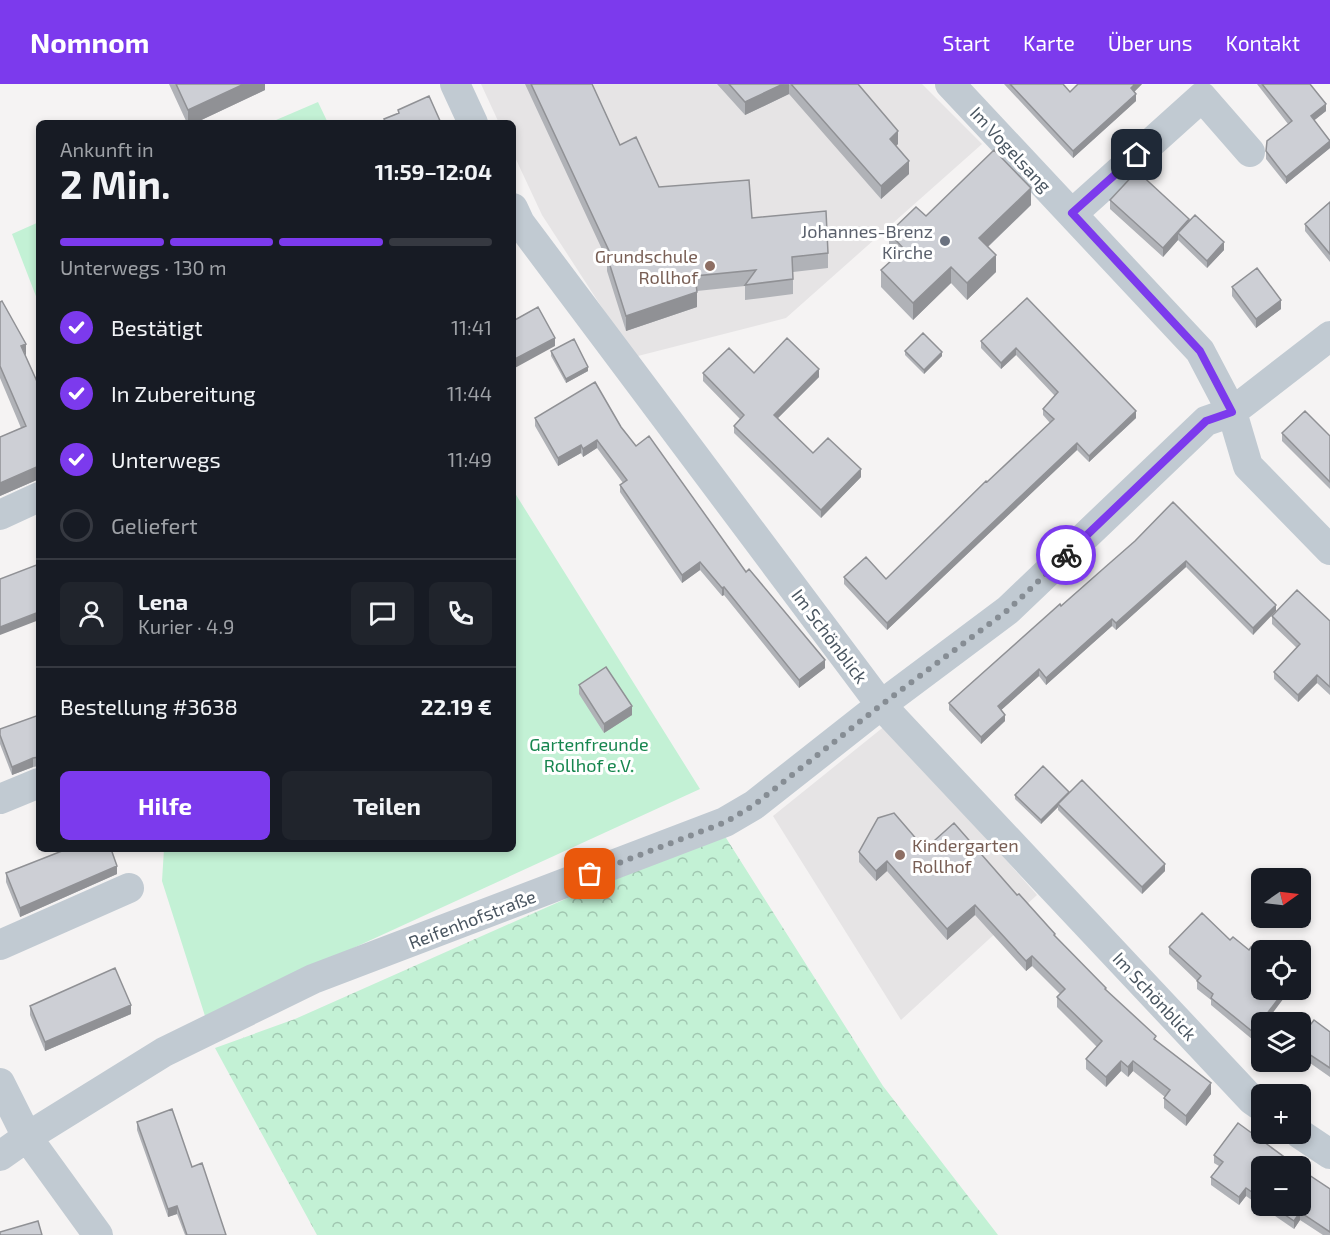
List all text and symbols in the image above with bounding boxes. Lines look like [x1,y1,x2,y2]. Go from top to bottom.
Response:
text: Nomnom [30,25,149,59]
text: Start [943,30,990,55]
text: Karte [1023,30,1075,55]
text: Über uns [1108,30,1193,55]
text: Kontakt [1226,30,1300,55]
street label: Im Vogelsang [966,102,1056,196]
pin [1111,129,1162,180]
text: Ankunft in [60,137,154,161]
icon: home [1120,138,1153,171]
text: 11:59–12:04 [375,158,492,184]
text: 2 Min. [60,160,171,207]
place label: Johannes-Brenz Kirche [801,220,933,263]
marker: Johannes-Brenz Kirche [938,234,952,248]
place label: Grundschule Rollhof [595,245,699,288]
text: Unterwegs · 130 m [60,255,227,279]
marker: Grundschule Rollhof [703,259,717,273]
icon: check [60,311,93,344]
text: Bestätigt [111,314,203,340]
text: 11:41 [451,315,492,339]
icon: check [60,377,93,410]
text: In Zubereitung [111,380,256,406]
text: 11:44 [447,381,492,405]
icon: check [60,443,93,476]
text: Unterwegs [111,446,221,472]
text: 11:49 [448,447,492,471]
text: Geliefert [111,512,198,538]
courier [1036,525,1096,585]
icon: bike [1050,539,1083,572]
button: person [60,582,123,645]
button: chat [351,582,414,645]
button: phone [429,582,492,645]
street label: Im Schönblick [787,584,873,688]
text: Lena [138,588,188,614]
text: Kurier · 4.9 [138,614,234,638]
text: Bestellung #3638 [60,693,238,719]
text: 22.19 € [421,693,492,719]
park label: Gartenfreunde Rollhof e.V. [529,733,649,776]
button: Hilfe [60,771,270,840]
button: Teilen [282,771,492,840]
place label: Kindergarten Rollhof [912,834,1019,877]
pin [564,848,615,899]
marker: Kindergarten Rollhof [893,848,907,862]
icon: bag [573,857,606,890]
north arrow [1251,868,1311,928]
map controls [1251,868,1311,1216]
street label: Reifenhofstraße [405,885,539,953]
button: locate [1251,940,1311,1000]
street label: Im Schönblick [1109,947,1201,1045]
button: layers [1251,1012,1311,1072]
button: + [1251,1084,1311,1144]
button: − [1251,1156,1311,1216]

